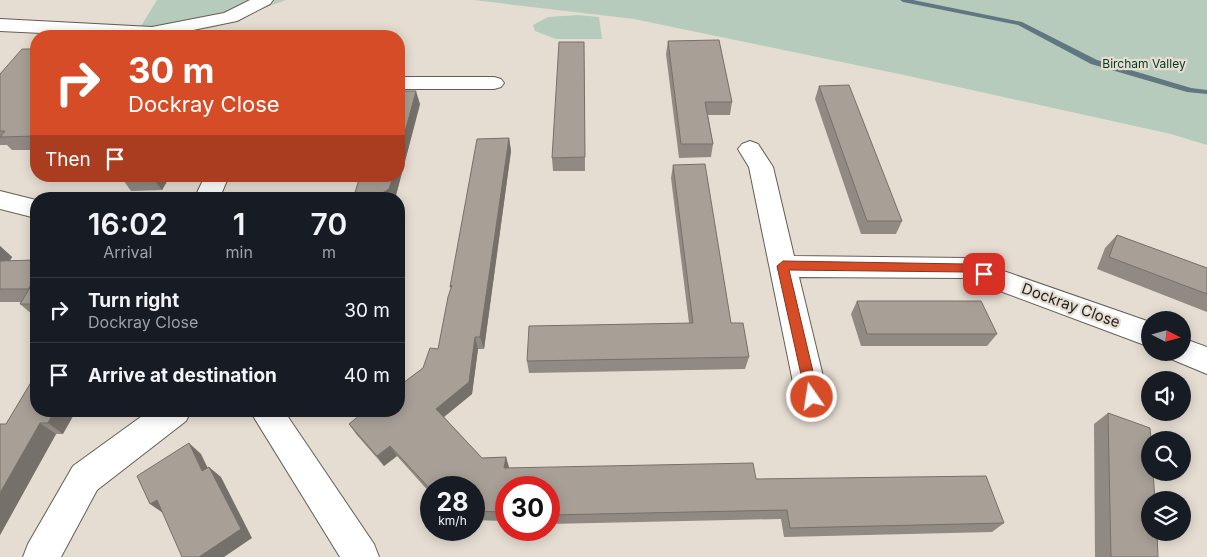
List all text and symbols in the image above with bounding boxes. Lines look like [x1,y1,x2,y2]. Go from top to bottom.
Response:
text: 30 m [128,49,214,91]
icon: right [45,50,110,115]
park label: Bircham Valley [1102,56,1186,71]
text: Dockray Close [128,91,280,117]
icon: arrive [101,145,129,173]
text: Then [45,148,91,171]
text: 16:02 [88,206,168,242]
text: 1 [233,206,246,242]
text: 70 [311,206,347,242]
text: Arrival [103,242,152,262]
text: min [225,242,253,262]
text: m [322,242,336,262]
pin [963,253,1005,295]
icon: arrive [970,260,998,288]
street label: Dockray Close [1019,278,1123,332]
text: Turn right [88,289,179,312]
icon: right [45,296,73,324]
text: 30 m [344,299,390,322]
north arrow [1141,311,1191,361]
map controls [1141,311,1191,541]
text: Dockray Close [88,312,198,332]
icon: arrive [45,361,73,389]
text: Arrive at destination [88,364,277,387]
text: 40 m [344,364,390,387]
position arrow [785,370,837,422]
button: sound [1141,371,1191,421]
button: search [1141,431,1191,481]
speed limit sign: 30 [495,476,560,541]
text: 28 [436,487,469,517]
button: layers [1141,491,1191,541]
text: km/h [438,513,467,528]

